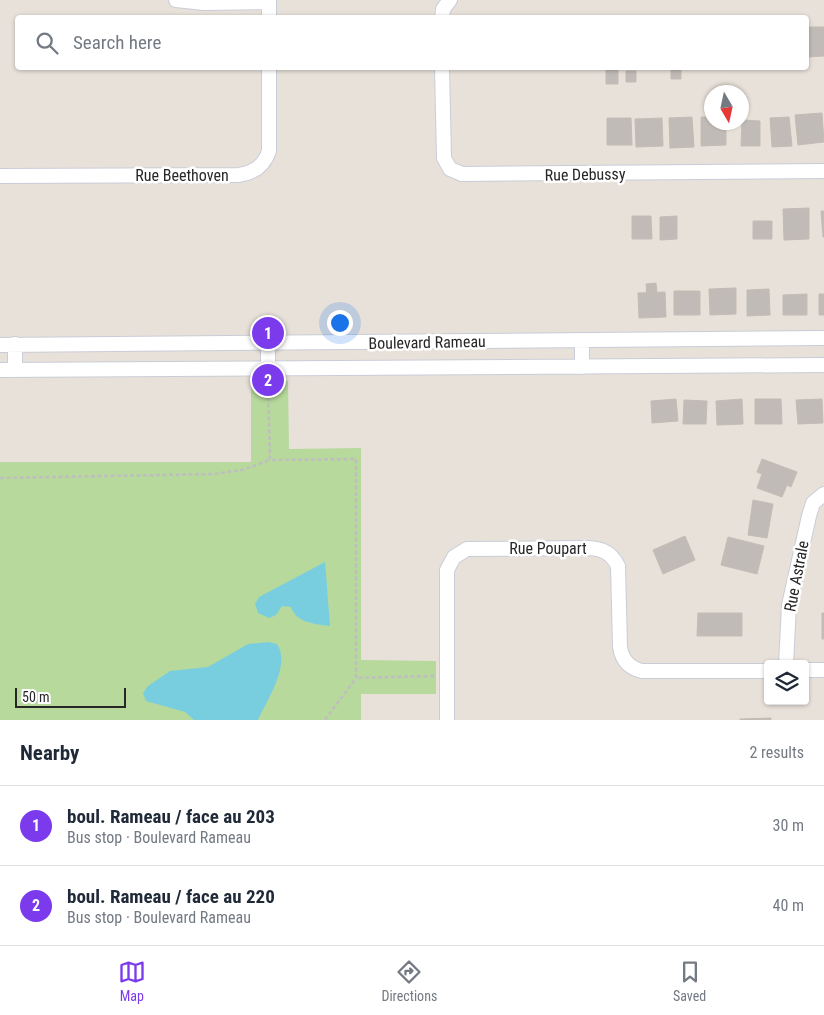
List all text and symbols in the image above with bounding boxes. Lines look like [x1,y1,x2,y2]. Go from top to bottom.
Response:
search box [15,15,809,70]
icon: search [33,29,61,57]
text: Search here [73,31,161,54]
north arrow [704,85,749,130]
street label: Rue Debussy [544,164,626,185]
street label: Rue Beethoven [135,166,229,185]
your location [327,310,353,336]
pin: 1 [252,314,284,352]
street label: Boulevard Rameau [368,332,486,353]
pin: 2 [252,361,284,399]
street label: Rue Poupart [509,539,587,558]
street label: Rue Astrale [780,539,813,613]
map controls [764,660,809,705]
button: layers [764,660,809,705]
scale bar [15,685,126,708]
text: 50 m [22,689,50,705]
text: Nearby [20,741,79,765]
text: 2 results [749,743,804,762]
text: boul. Rameau / face au 203 [67,805,275,828]
text: 1 [32,816,40,835]
text: 30 m [772,816,804,835]
text: Bus stop · Boulevard Rameau [67,828,251,847]
text: boul. Rameau / face au 220 [67,885,275,908]
text: 2 [32,896,40,915]
text: 40 m [772,896,804,915]
text: Bus stop · Boulevard Rameau [67,908,251,927]
tab: Map [118,958,146,1004]
tab: Directions [381,958,437,1004]
tab: Saved [673,958,706,1004]

